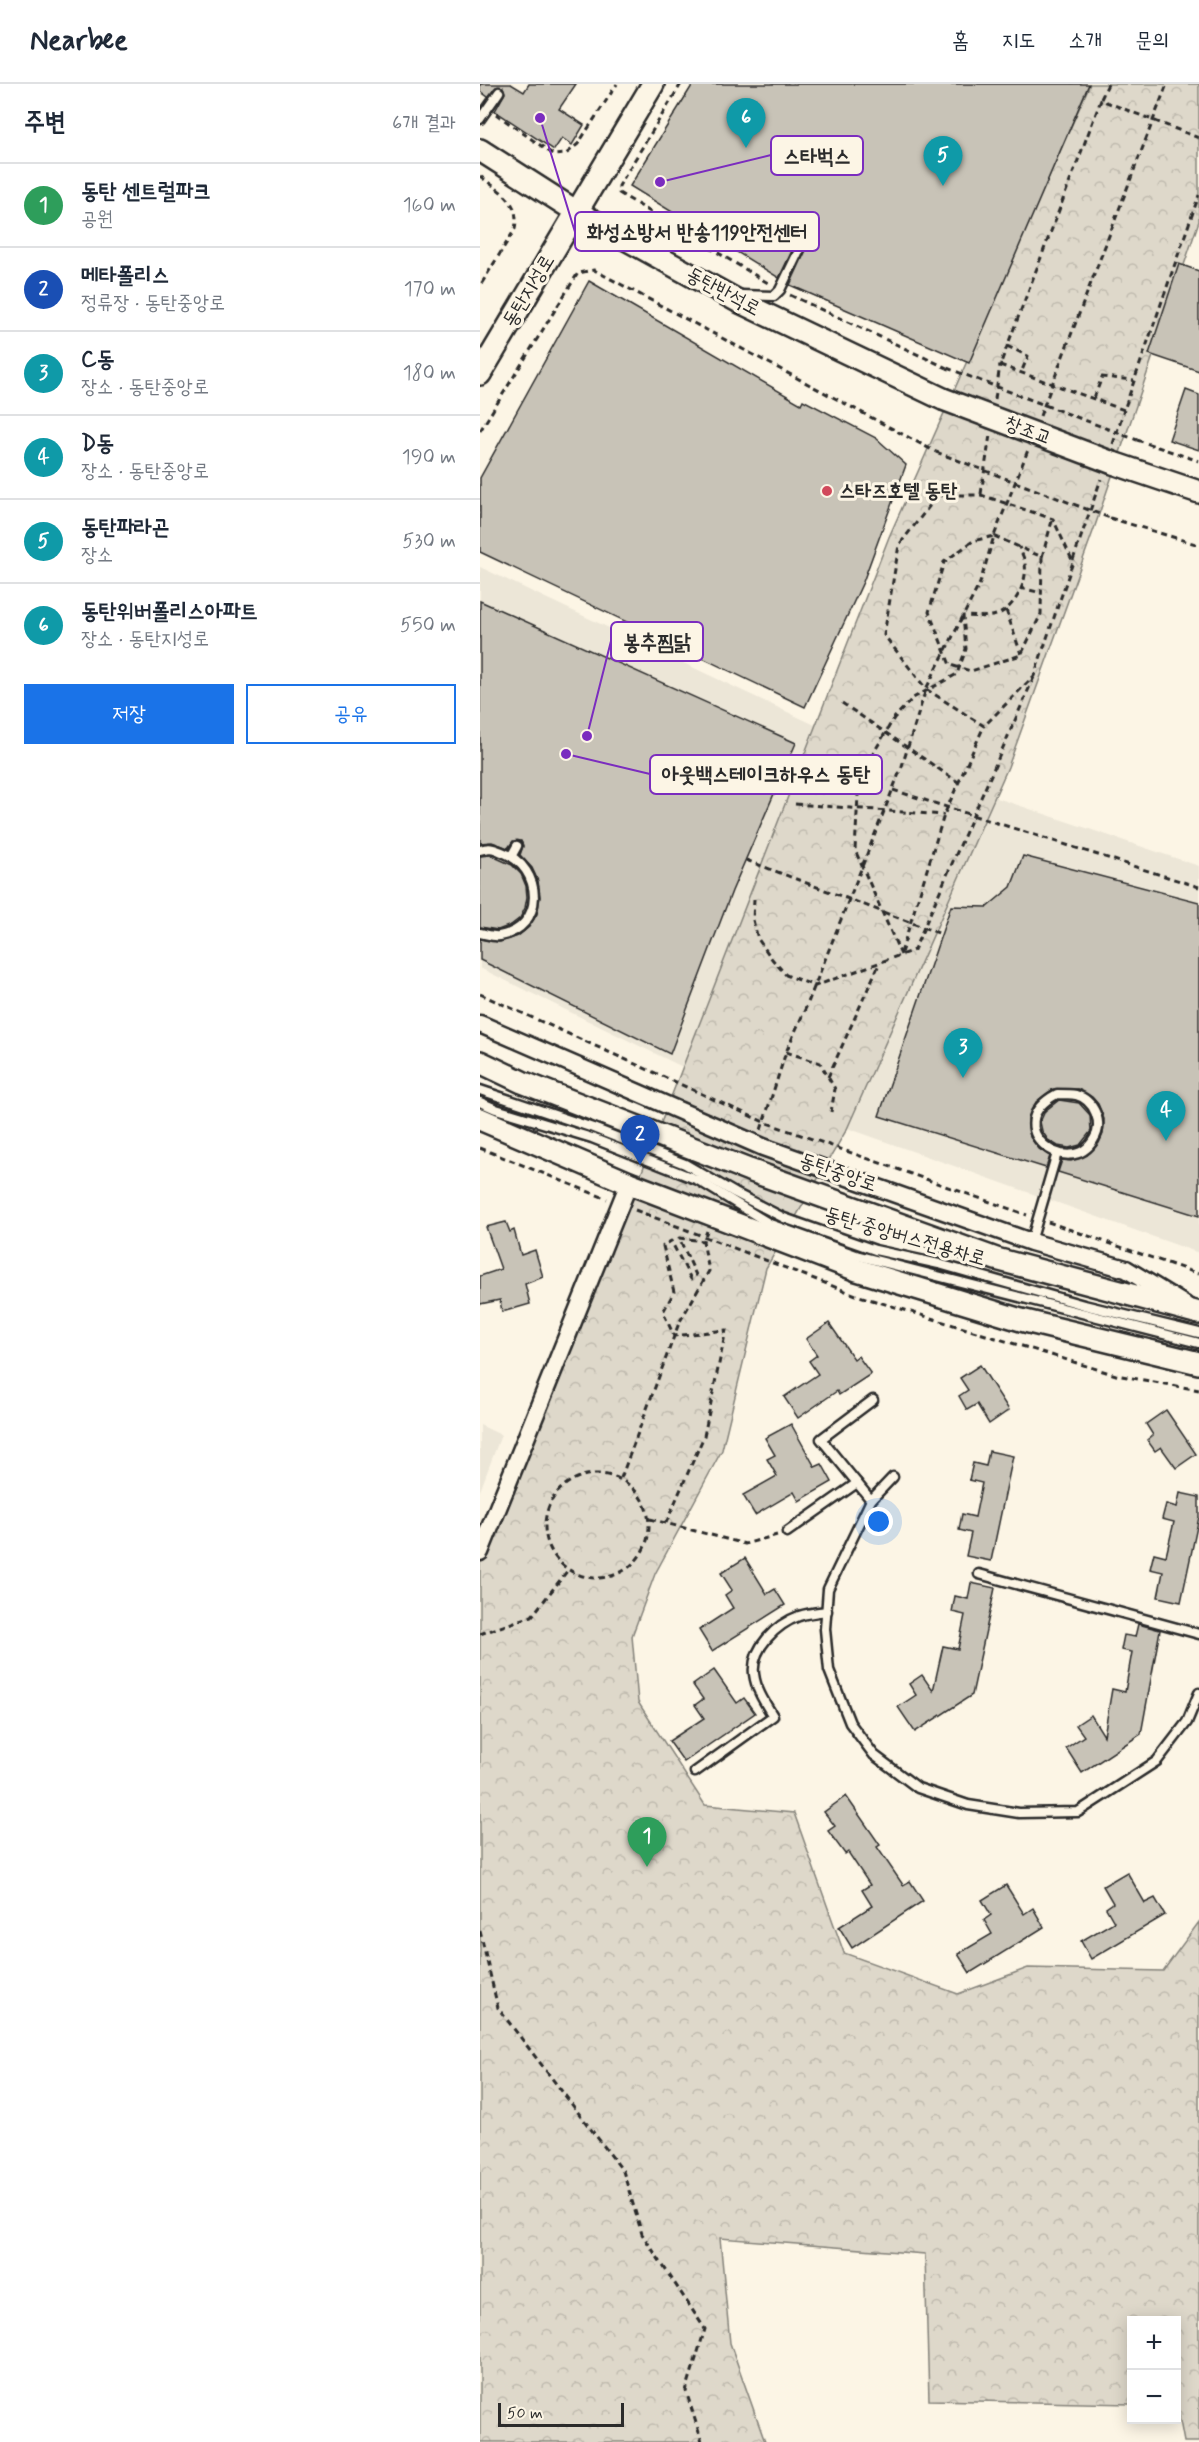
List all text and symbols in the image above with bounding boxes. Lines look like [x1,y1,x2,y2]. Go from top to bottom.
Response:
text: Nearbee [30,23,128,60]
text: 홈 [952,27,969,55]
text: 지도 [1002,27,1035,55]
text: 소개 [1068,27,1102,55]
text: 문의 [1135,27,1169,55]
pin: 6 [726,98,766,148]
text: 주변 [24,106,66,140]
text: 6개 결과 [392,110,456,137]
callout: 스타벅스 [771,136,863,175]
pin: 5 [924,136,962,186]
text: 스타벅스 [783,143,851,171]
text: 동탄 센트럴파크 [81,178,211,206]
text: 1 [39,192,48,219]
text: 160 m [403,192,456,219]
text: 공원 [81,206,113,233]
callout: 화성소방서 반송119안전센터 [575,212,819,251]
text: 화성소방서 반송119안전센터 [587,219,807,247]
street label: 동탄지성로 [497,250,561,332]
street label: 동탄반석로 [681,261,765,323]
text: 메타폴리스 [81,262,170,290]
text: 2 [39,276,48,303]
text: 170 m [404,276,456,303]
text: 정류장 · 동탄중앙로 [81,290,225,317]
text: C동 [81,346,114,374]
text: 3 [39,360,48,387]
text: 180 m [403,360,456,387]
text: 장소 · 동탄중앙로 [81,374,209,401]
street label: 창조교 [1001,410,1055,452]
text: D동 [81,430,114,458]
text: 4 [38,444,49,471]
text: 190 m [402,444,456,471]
text: 장소 · 동탄중앙로 [81,458,209,485]
place label: 스타즈호텔 동탄 [839,478,958,505]
marker: 스타즈호텔 동탄 [820,484,834,498]
text: 동탄파라곤 [81,514,170,542]
text: 5 [38,528,50,555]
text: 530 m [402,528,456,555]
text: 장소 [81,542,113,569]
text: 동탄위버폴리스아파트 [81,598,258,626]
text: 6 [38,612,49,639]
text: 550 m [400,612,456,639]
callout: 봉추찜닭 [611,622,703,661]
text: 장소 · 동탄지성로 [81,626,209,653]
text: 봉추찜닭 [623,629,691,657]
button: 저장 [24,684,234,744]
button: 공유 [246,684,456,744]
callout: 아웃백스테이크하우스 동탄 [650,755,882,794]
text: 아웃백스테이크하우스 동탄 [662,761,870,789]
pin: 3 [944,1028,982,1078]
pin: 4 [1146,1092,1186,1141]
pin: 2 [620,1116,660,1165]
street label: 동탄중앙로 [796,1147,880,1199]
street label: 동탄 중앙버스전용차로 [821,1201,989,1273]
your location [864,1507,893,1536]
pin: 1 [628,1818,666,1867]
map controls [1127,2316,1181,2424]
button: + [1127,2316,1181,2370]
button: − [1127,2370,1181,2424]
scale bar [498,2400,624,2428]
text: 50 m [507,2403,543,2424]

